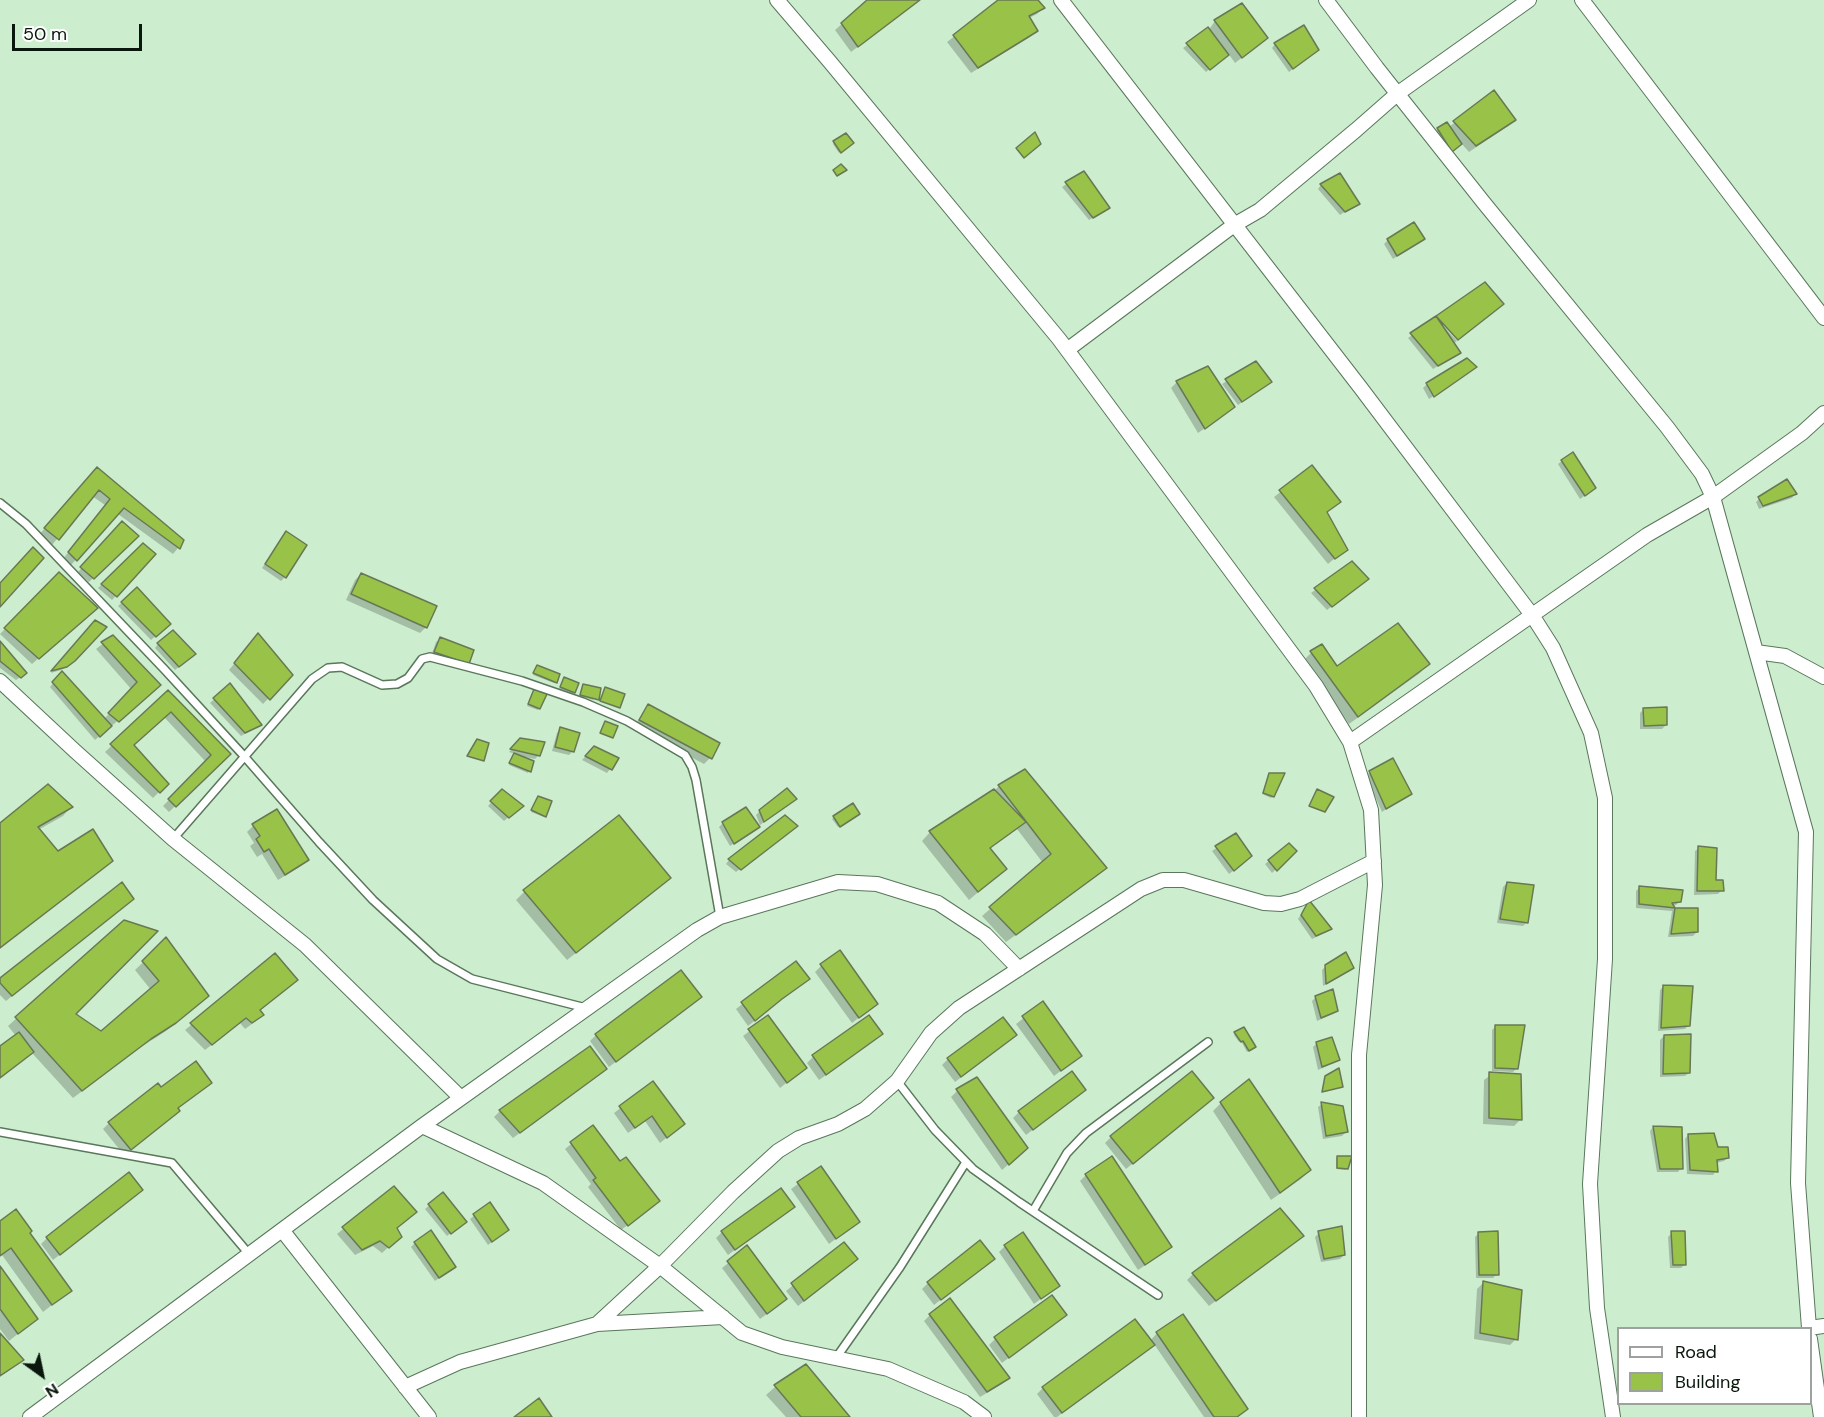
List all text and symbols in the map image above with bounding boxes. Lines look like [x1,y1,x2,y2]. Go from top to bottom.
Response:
scale bar [15,12,146,50]
text: 50 m [23,22,67,46]
legend [1617,1327,1812,1405]
text: Road [1675,1340,1717,1364]
north arrow [12,1345,72,1405]
text: Building [1675,1370,1740,1394]
text: N [41,1379,63,1402]

